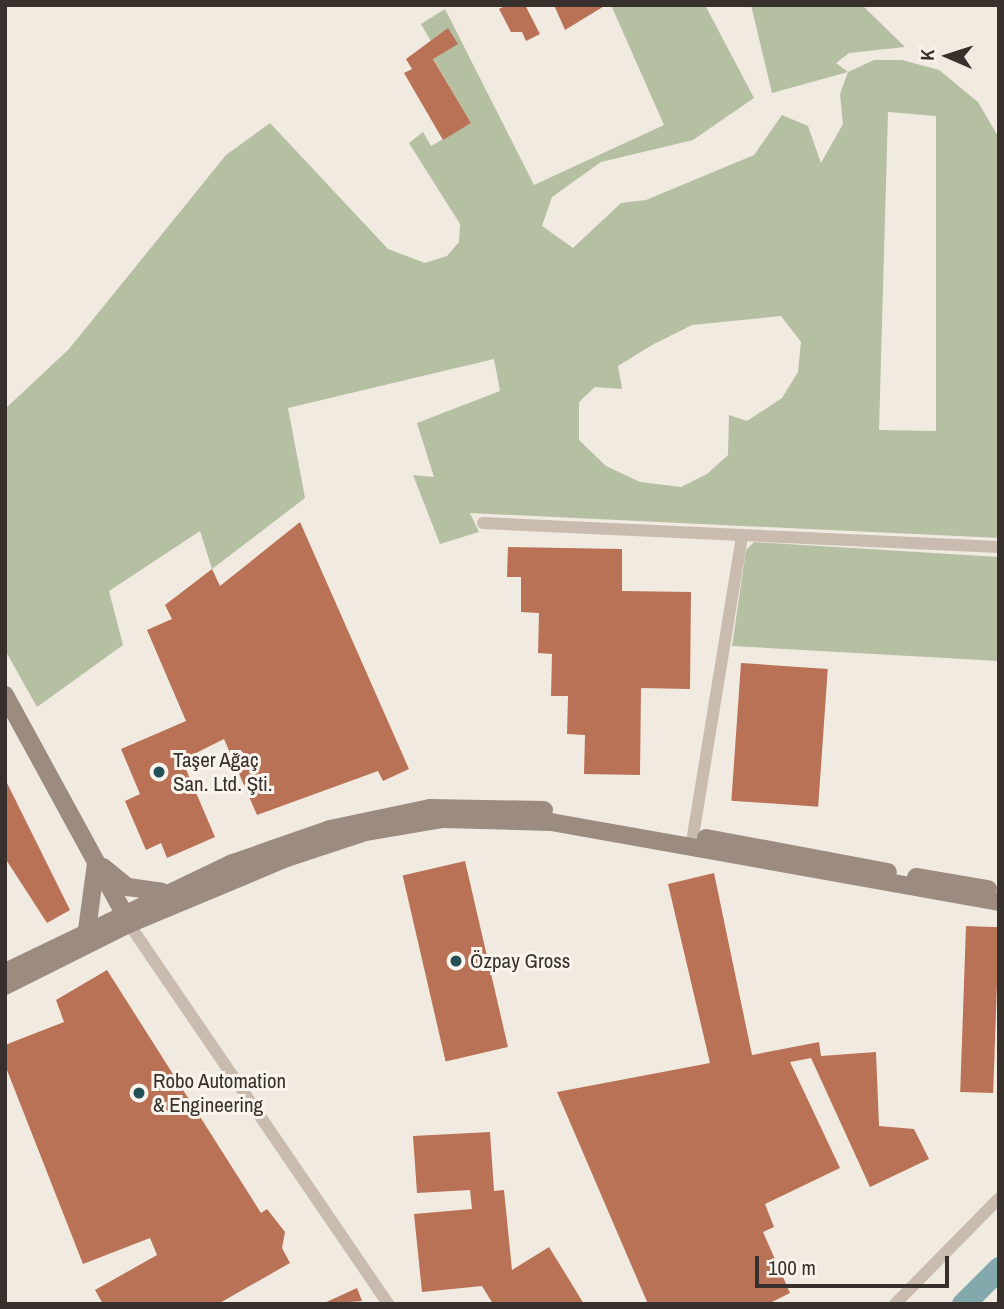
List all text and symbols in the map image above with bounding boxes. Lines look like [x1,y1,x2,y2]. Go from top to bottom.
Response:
north arrow [913,21,983,91]
text: K [914,49,940,61]
place label: Taşer Ağaç San. Ltd. Şti. [173,747,273,797]
marker: Taşer Ağaç San. Ltd. Şti. [151,764,167,780]
place label: Özpay Gross [470,948,570,974]
marker: Özpay Gross [448,953,464,969]
place label: Robo Automation & Engineering [153,1068,287,1118]
marker: Robo Automation & Engineering [131,1085,147,1101]
scale bar [759,1242,953,1286]
text: 100 m [768,1253,816,1282]

